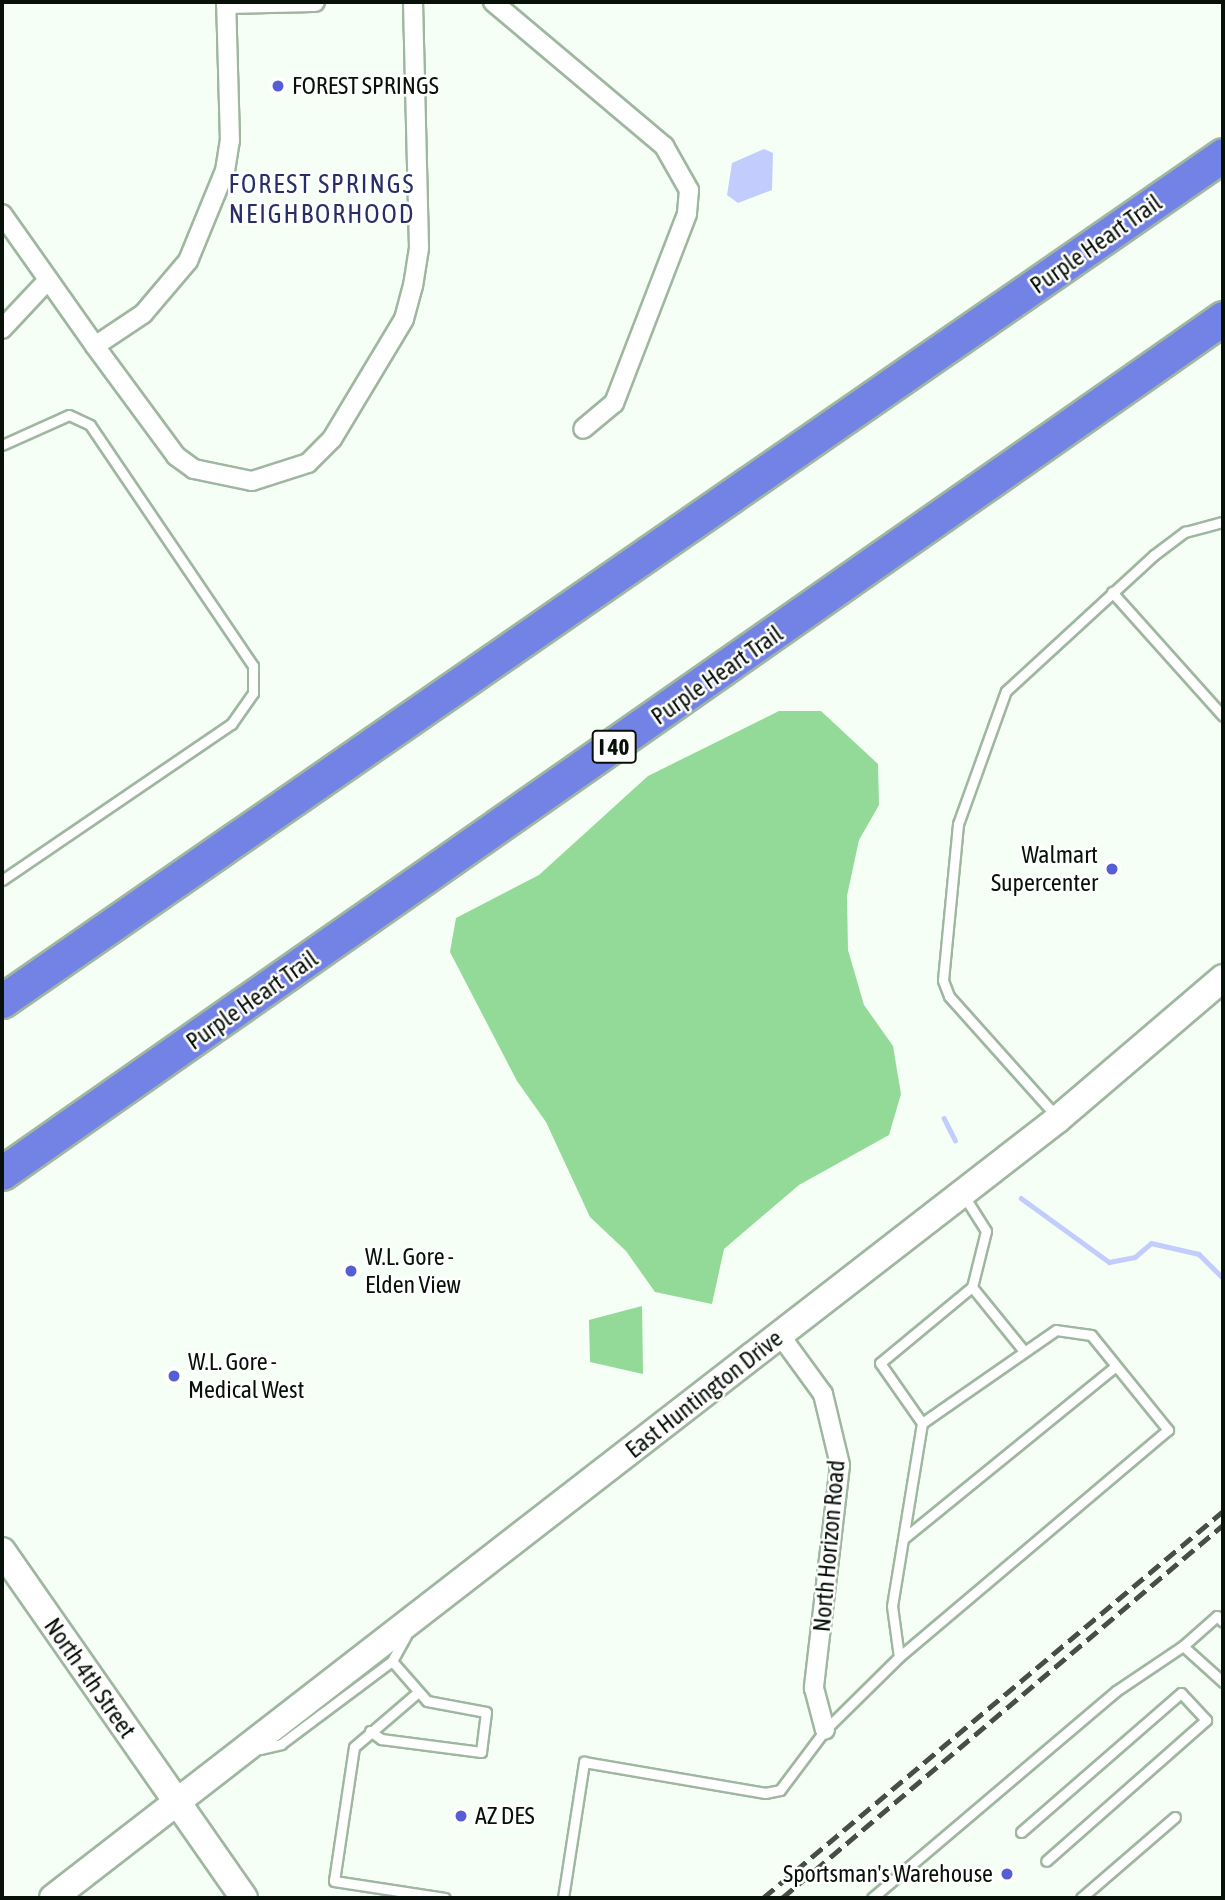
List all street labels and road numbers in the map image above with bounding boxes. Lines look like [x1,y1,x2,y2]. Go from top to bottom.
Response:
street label: Purple Heart Trail [1025,188,1167,300]
street label: Purple Heart Trail [646,619,788,731]
road number: I 40 [591,727,637,766]
street label: Purple Heart Trail [181,944,323,1056]
street label: East Huntington Drive [620,1324,788,1464]
street label: North Horizon Road [807,1459,851,1633]
street label: North 4th Street [38,1612,142,1744]

